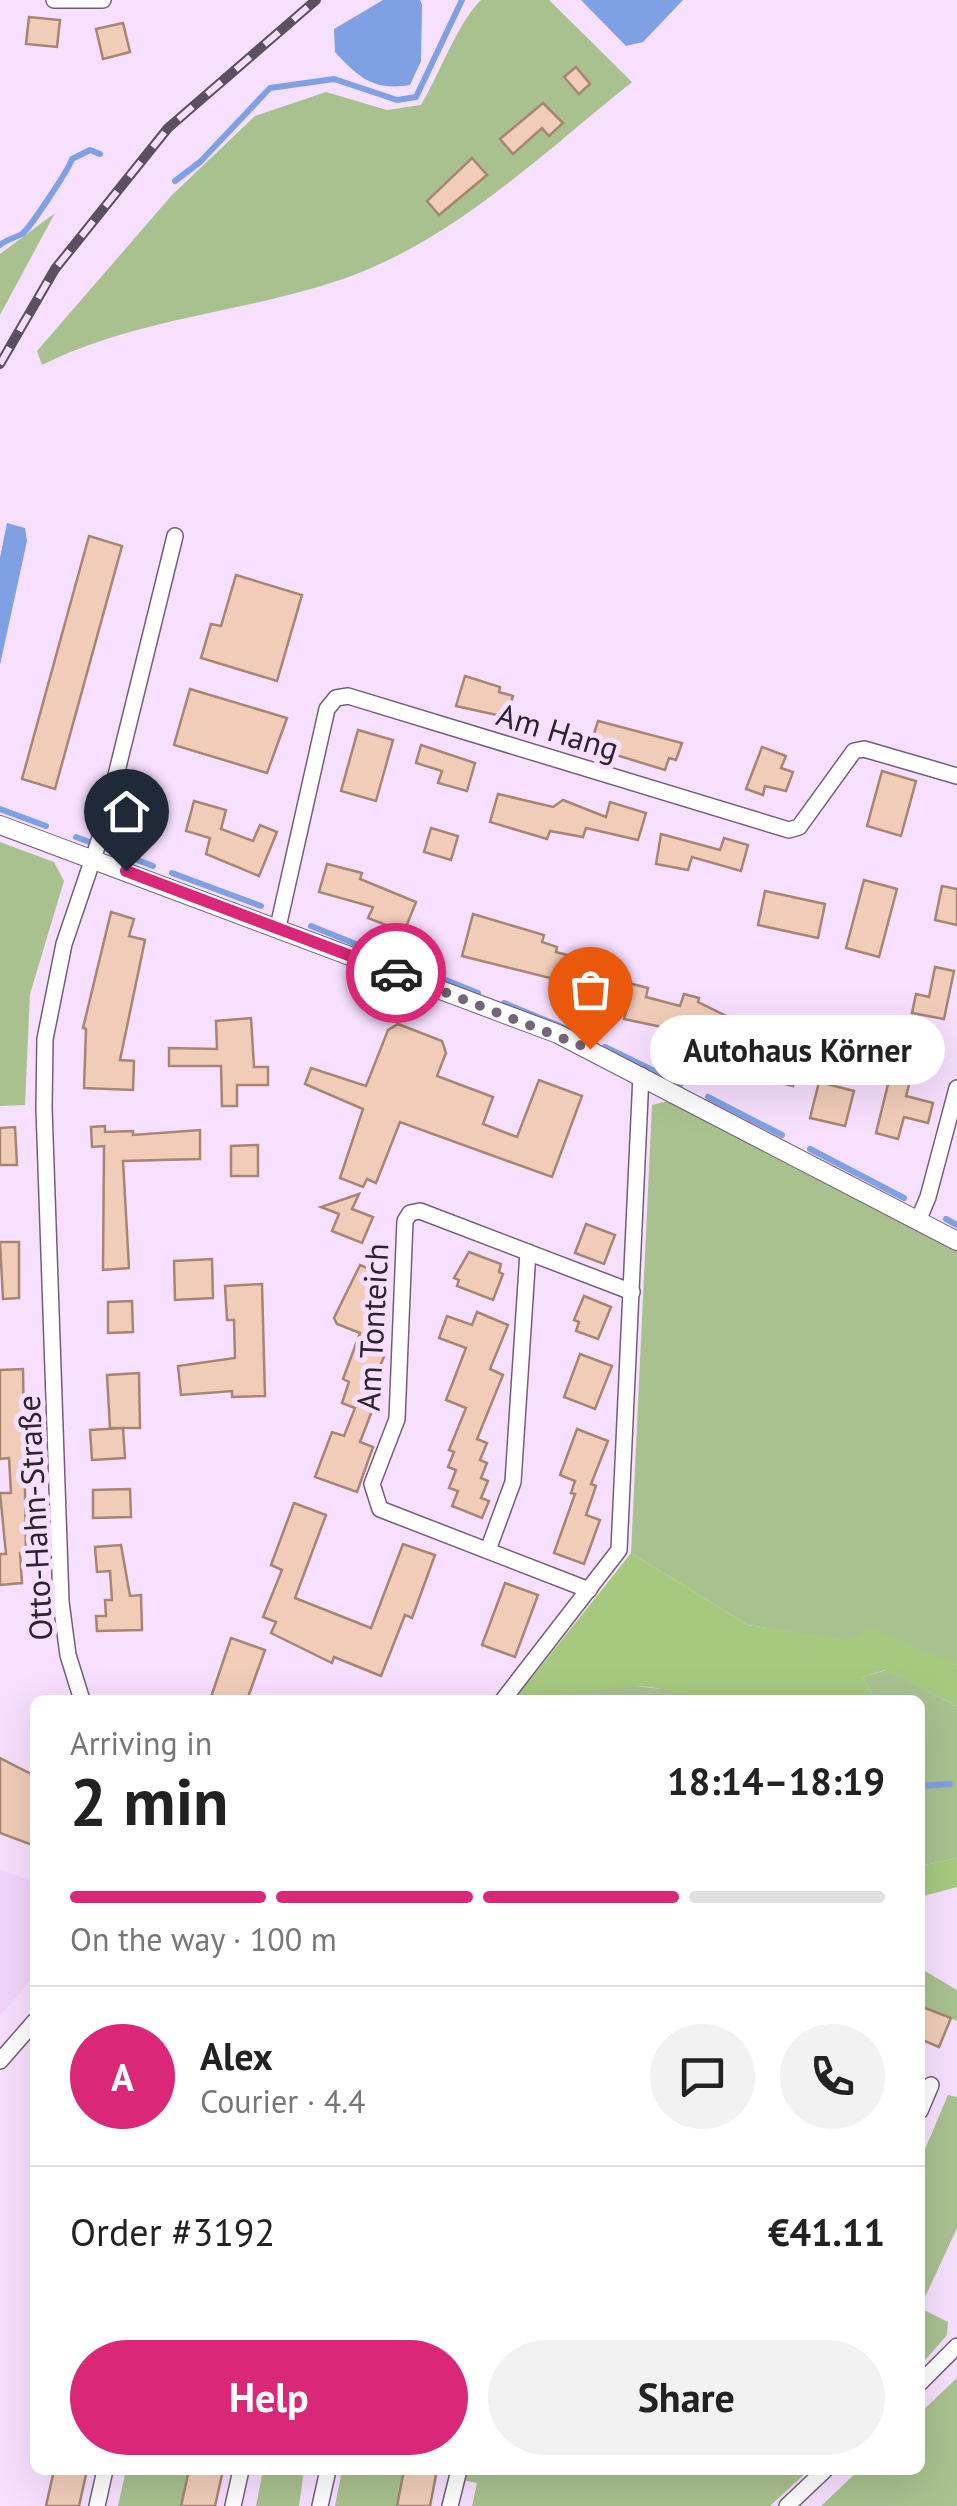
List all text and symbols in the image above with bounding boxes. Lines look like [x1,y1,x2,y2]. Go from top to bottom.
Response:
street label: Am Hang [492,693,624,769]
pin [84,769,169,872]
icon: home [99,784,154,839]
courier [346,923,446,1023]
icon: car [369,946,424,1001]
pin [548,947,633,1050]
icon: bag [563,962,618,1017]
callout: Autohaus Körner [650,1014,945,1084]
text: Autohaus Körner [683,1029,912,1071]
street label: Am Tonteich [347,1242,397,1412]
street label: Otto-Hahn-Straße [7,1394,61,1642]
text: Arriving in [70,1722,212,1764]
text: 18:14–18:19 [667,1756,885,1805]
text: 2 min [70,1759,229,1843]
text: On the way · 100 m [70,1918,337,1960]
button: chat [650,2024,755,2129]
button: phone [780,2024,885,2129]
text: Alex [200,2031,273,2080]
text: A [111,2052,134,2101]
text: Courier · 4.4 [200,2080,366,2122]
text: Order #3192 [70,2207,275,2256]
text: €41.11 [768,2207,885,2256]
button: Help [70,2340,468,2455]
button: Share [488,2340,885,2455]

